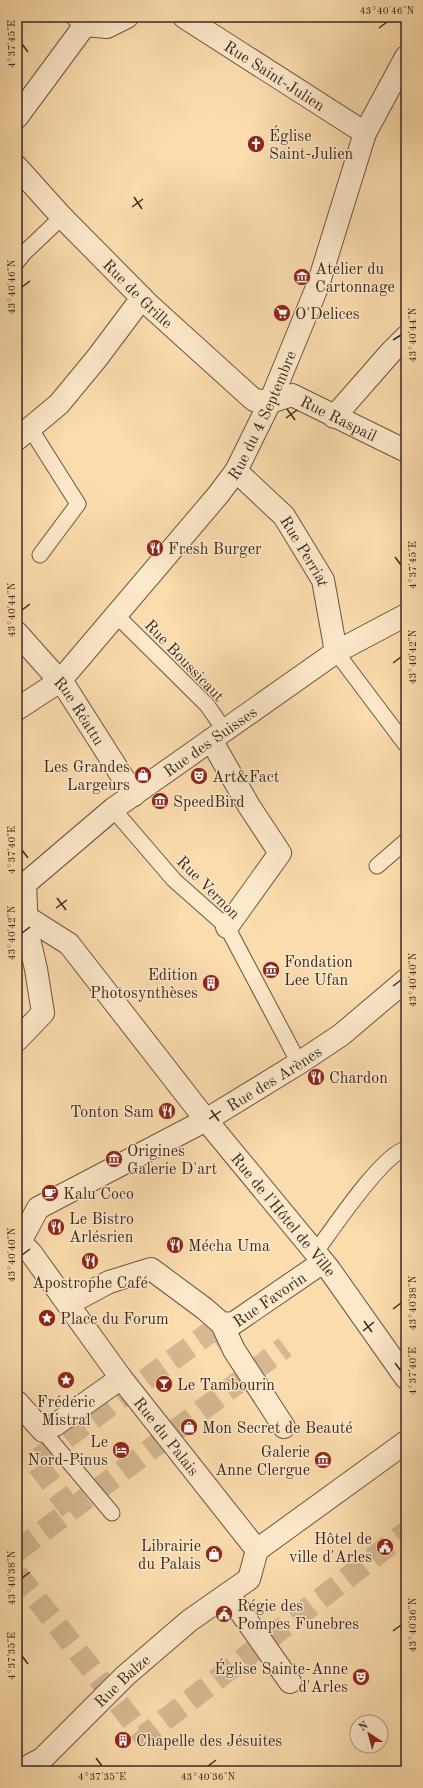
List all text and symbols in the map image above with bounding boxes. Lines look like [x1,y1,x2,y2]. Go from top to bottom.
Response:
text: 43°40'46"N [360,6,415,16]
text: 4°37'45"E [7,20,17,68]
street label: Rue Saint-Julien [221,39,327,115]
place label: Église Saint-Julien [269,125,353,163]
church icon: Église Saint-Julien [246,134,266,154]
street label: Rue de Grille [99,257,175,332]
text: 43°40'46"N [7,259,17,314]
place label: Atelier du Cartonnage [315,262,395,296]
museum icon: Atelier du Cartonnage [292,267,312,287]
supermarket icon: O'Delices [272,303,292,323]
place label: O'Delices [295,307,360,323]
text: 43°40'44"N [408,307,418,362]
street label: Rue du 4 Septembre [226,349,300,484]
street label: Rue Raspail [297,394,379,445]
street label: Rue Perriat [276,514,330,588]
restaurant icon: Fresh Burger [145,538,165,558]
text: 4°37'45"E [408,541,418,589]
place label: Fresh Burger [168,542,262,558]
text: 43°40'44"N [7,582,17,637]
street label: Rue Boussicaut [141,617,227,706]
text: 43°40'42"N [408,629,418,684]
street label: Rue Réattu [50,674,106,749]
street label: Rue des Suisses [161,704,261,781]
place label: Les Grandes Largeurs [43,760,130,794]
shop icon: Les Grandes Largeurs [133,765,153,785]
theatre icon: Art&Fact [189,766,209,786]
place label: Art&Fact [212,770,280,786]
museum icon: SpeedBird [150,791,170,811]
place label: SpeedBird [173,795,245,811]
text: 4°37'40"E [7,826,17,874]
street label: Rue Vernon [173,854,242,923]
text: 43°40'42"N [7,905,17,960]
text: 43°40'40"N [408,952,418,1007]
place label: Fondation Lee Ufan [284,955,353,989]
museum icon: Fondation Lee Ufan [261,960,281,980]
place label: Edition Photosynthèses [90,968,198,1002]
building icon: Edition Photosynthèses [201,973,221,993]
street label: Rue des Arènes [225,1044,325,1115]
restaurant icon: Chardon [306,1067,326,1087]
place label: Chardon [329,1071,388,1087]
restaurant icon: Tonton Sam [157,1101,177,1121]
place label: Tonton Sam [70,1105,154,1121]
place label: Origines Galerie D'art [127,1144,218,1178]
museum icon: Origines Galerie D'art [104,1149,124,1169]
street label: Rue de l'Hôtel de Ville [227,1151,338,1280]
cafe icon: Kalu Coco [40,1183,60,1203]
place label: Kalu Coco [63,1187,134,1203]
place label: Le Bistro Arlésrien [69,1212,134,1246]
restaurant icon: Le Bistro Arlésrien [46,1217,66,1237]
text: 43°40'40"N [7,1227,17,1282]
restaurant icon: Mécha Uma [165,1235,185,1255]
place label: Mécha Uma [188,1239,270,1255]
restaurant icon: Apostrophe Café [80,1251,100,1271]
street label: Rue Favorin [231,1270,310,1331]
text: 43°40'38"N [408,1275,418,1330]
place label: Apostrophe Café [32,1276,148,1292]
place icon: Place du Forum [37,1308,57,1328]
place label: Place du Forum [60,1312,169,1328]
text: 4°37'40"E [408,1347,418,1395]
place icon: Frédéric Mistral [56,1370,76,1390]
bar icon: Le Tambourin [154,1374,174,1394]
place label: Le Tambourin [177,1378,275,1394]
place label: Frédéric Mistral [37,1395,95,1429]
street label: Rue du Palais [130,1395,201,1479]
shop icon: Mon Secret de Beauté [179,1417,199,1437]
place label: Mon Secret de Beauté [202,1421,353,1437]
place label: Le Nord-Pinus [28,1435,108,1469]
hotel icon: Le Nord-Pinus [111,1440,131,1460]
place label: Galerie Anne Clergue [215,1445,310,1479]
museum icon: Galerie Anne Clergue [313,1450,333,1470]
place label: Hôtel de ville d'Arles [289,1532,372,1566]
public building icon: Hôtel de ville d'Arles [375,1537,395,1557]
place label: Librairie du Palais [138,1539,201,1573]
shop icon: Librairie du Palais [204,1544,224,1564]
text: 43°40'38"N [7,1550,17,1605]
text: 43°40'36"N [408,1597,418,1652]
place label: Régie des Pompes Funebres [237,1599,359,1633]
public building icon: Régie des Pompes Funebres [214,1604,234,1624]
text: 4°37'35"E [7,1632,17,1680]
street label: Rue Balze [92,1652,154,1711]
place label: Église Sainte-Anne d'Arles [214,1658,348,1696]
theatre icon: Église Sainte-Anne d'Arles [351,1667,371,1687]
north arrow [349,1714,389,1754]
text: N [357,1720,371,1734]
building icon: Chapelle des Jésuites [113,1730,133,1750]
place label: Chapelle des Jésuites [136,1734,282,1750]
text: 4°37'35"E [78,1772,126,1782]
text: 43°40'36"N [181,1772,236,1782]

